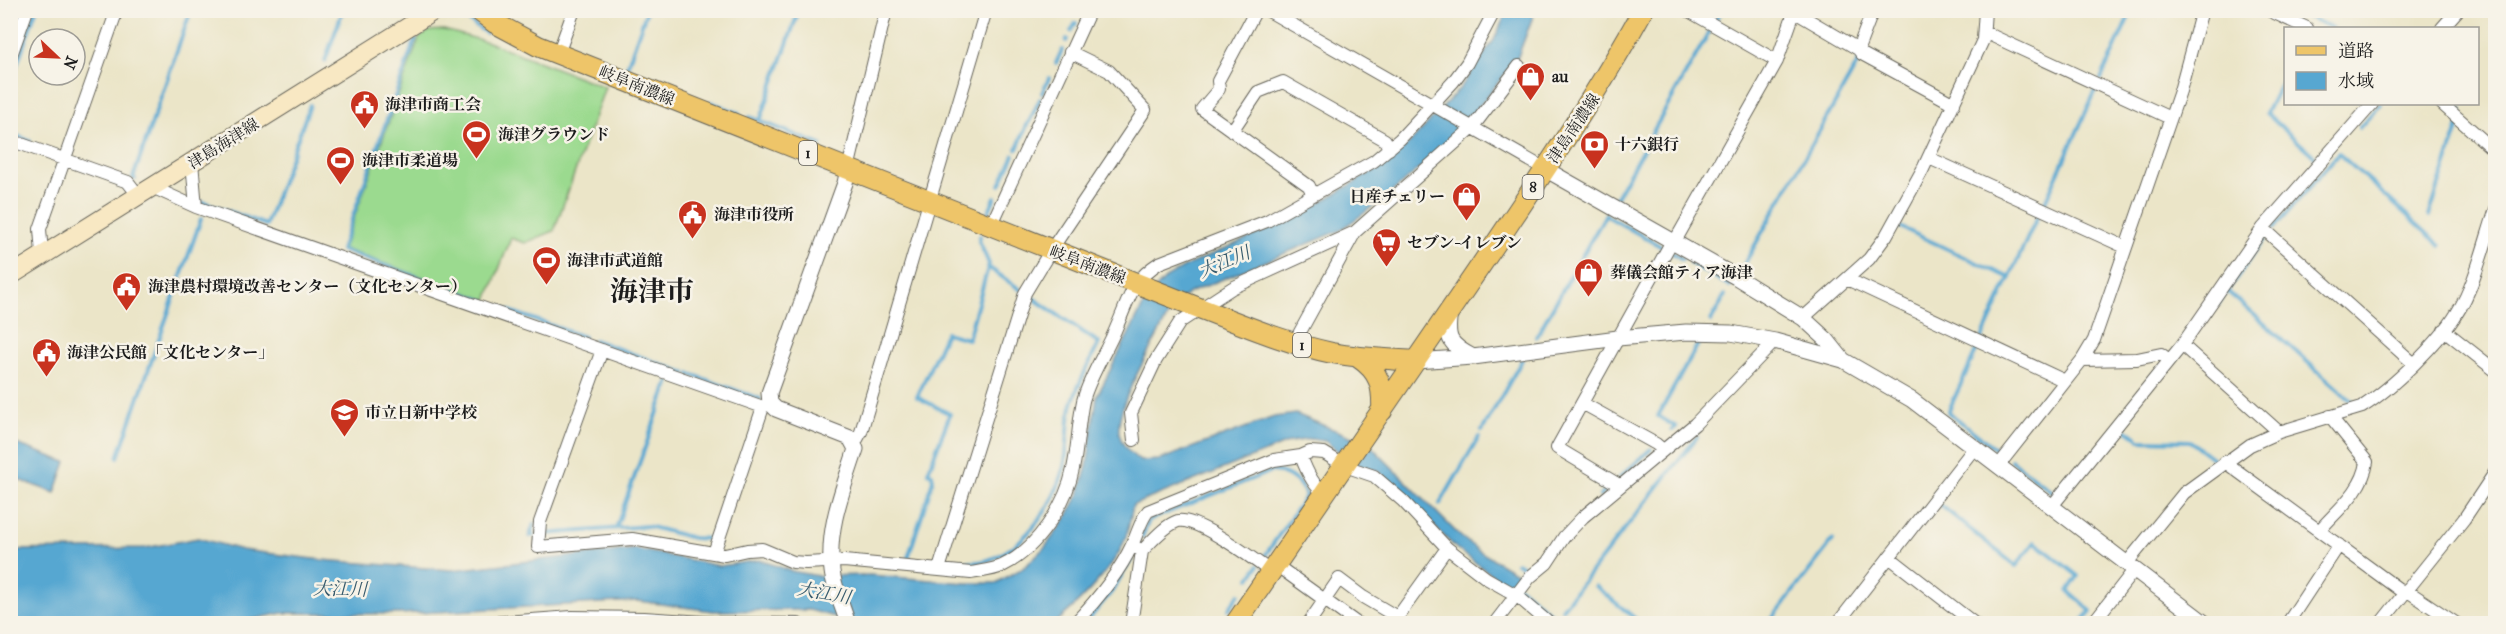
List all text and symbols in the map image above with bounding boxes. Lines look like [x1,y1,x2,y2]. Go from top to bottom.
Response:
north arrow [27,27,87,87]
legend [2284,27,2479,105]
text: 道路 [2338,41,2374,62]
text: N [59,53,81,73]
shop icon: au [1515,60,1547,102]
street label: 岐阜南濃線 [596,62,677,109]
place label: au [1552,67,1569,86]
text: 水域 [2338,71,2374,92]
public building icon: 海津市商工会 [348,88,380,130]
street label: 津島南濃線 [1543,90,1604,167]
place label: 海津市商工会 [385,95,481,114]
street label: 津島海津線 [184,114,262,173]
sports icon: 海津グラウンド [461,118,493,160]
place label: 海津グラウンド [498,125,610,144]
bank icon: 十六銀行 [1578,128,1610,170]
place label: 十六銀行 [1615,135,1679,154]
road number: 1 [799,141,817,165]
sports icon: 海津市柔道場 [325,144,357,186]
place label: 海津市柔道場 [362,151,458,170]
road number: 8 [1522,175,1544,199]
shop icon: 日産チェリー [1450,180,1482,222]
place label: 日産チェリー [1349,187,1445,206]
public building icon: 海津市役所 [677,198,709,240]
place label: 海津市役所 [714,205,794,224]
supermarket icon: セブン-イレブン [1370,226,1402,268]
place label: セブン-イレブン [1407,233,1522,252]
street label: 岐阜南濃線 [1047,241,1129,288]
water label: 大江川 [1195,241,1255,283]
sports icon: 海津市武道館 [530,244,562,286]
place label: 海津市武道館 [567,251,663,270]
shop icon: 葬儀会館ティア海津 [1573,256,1605,298]
place label: 葬儀会館ティア海津 [1610,263,1753,282]
public building icon: 海津農村環境改善センター（文化センター） [111,270,143,312]
district label: 海津市 [610,275,694,308]
place label: 海津農村環境改善センター（文化センター） [148,277,467,296]
road number: 1 [1293,333,1311,357]
public building icon: 海津公民館「文化センター」 [30,336,62,378]
place label: 海津公民館「文化センター」 [67,343,274,362]
school or university icon: 市立日新中学校 [328,396,360,438]
place label: 市立日新中学校 [365,403,478,422]
water label: 大江川 [796,578,854,609]
water label: 大江川 [313,579,369,601]

